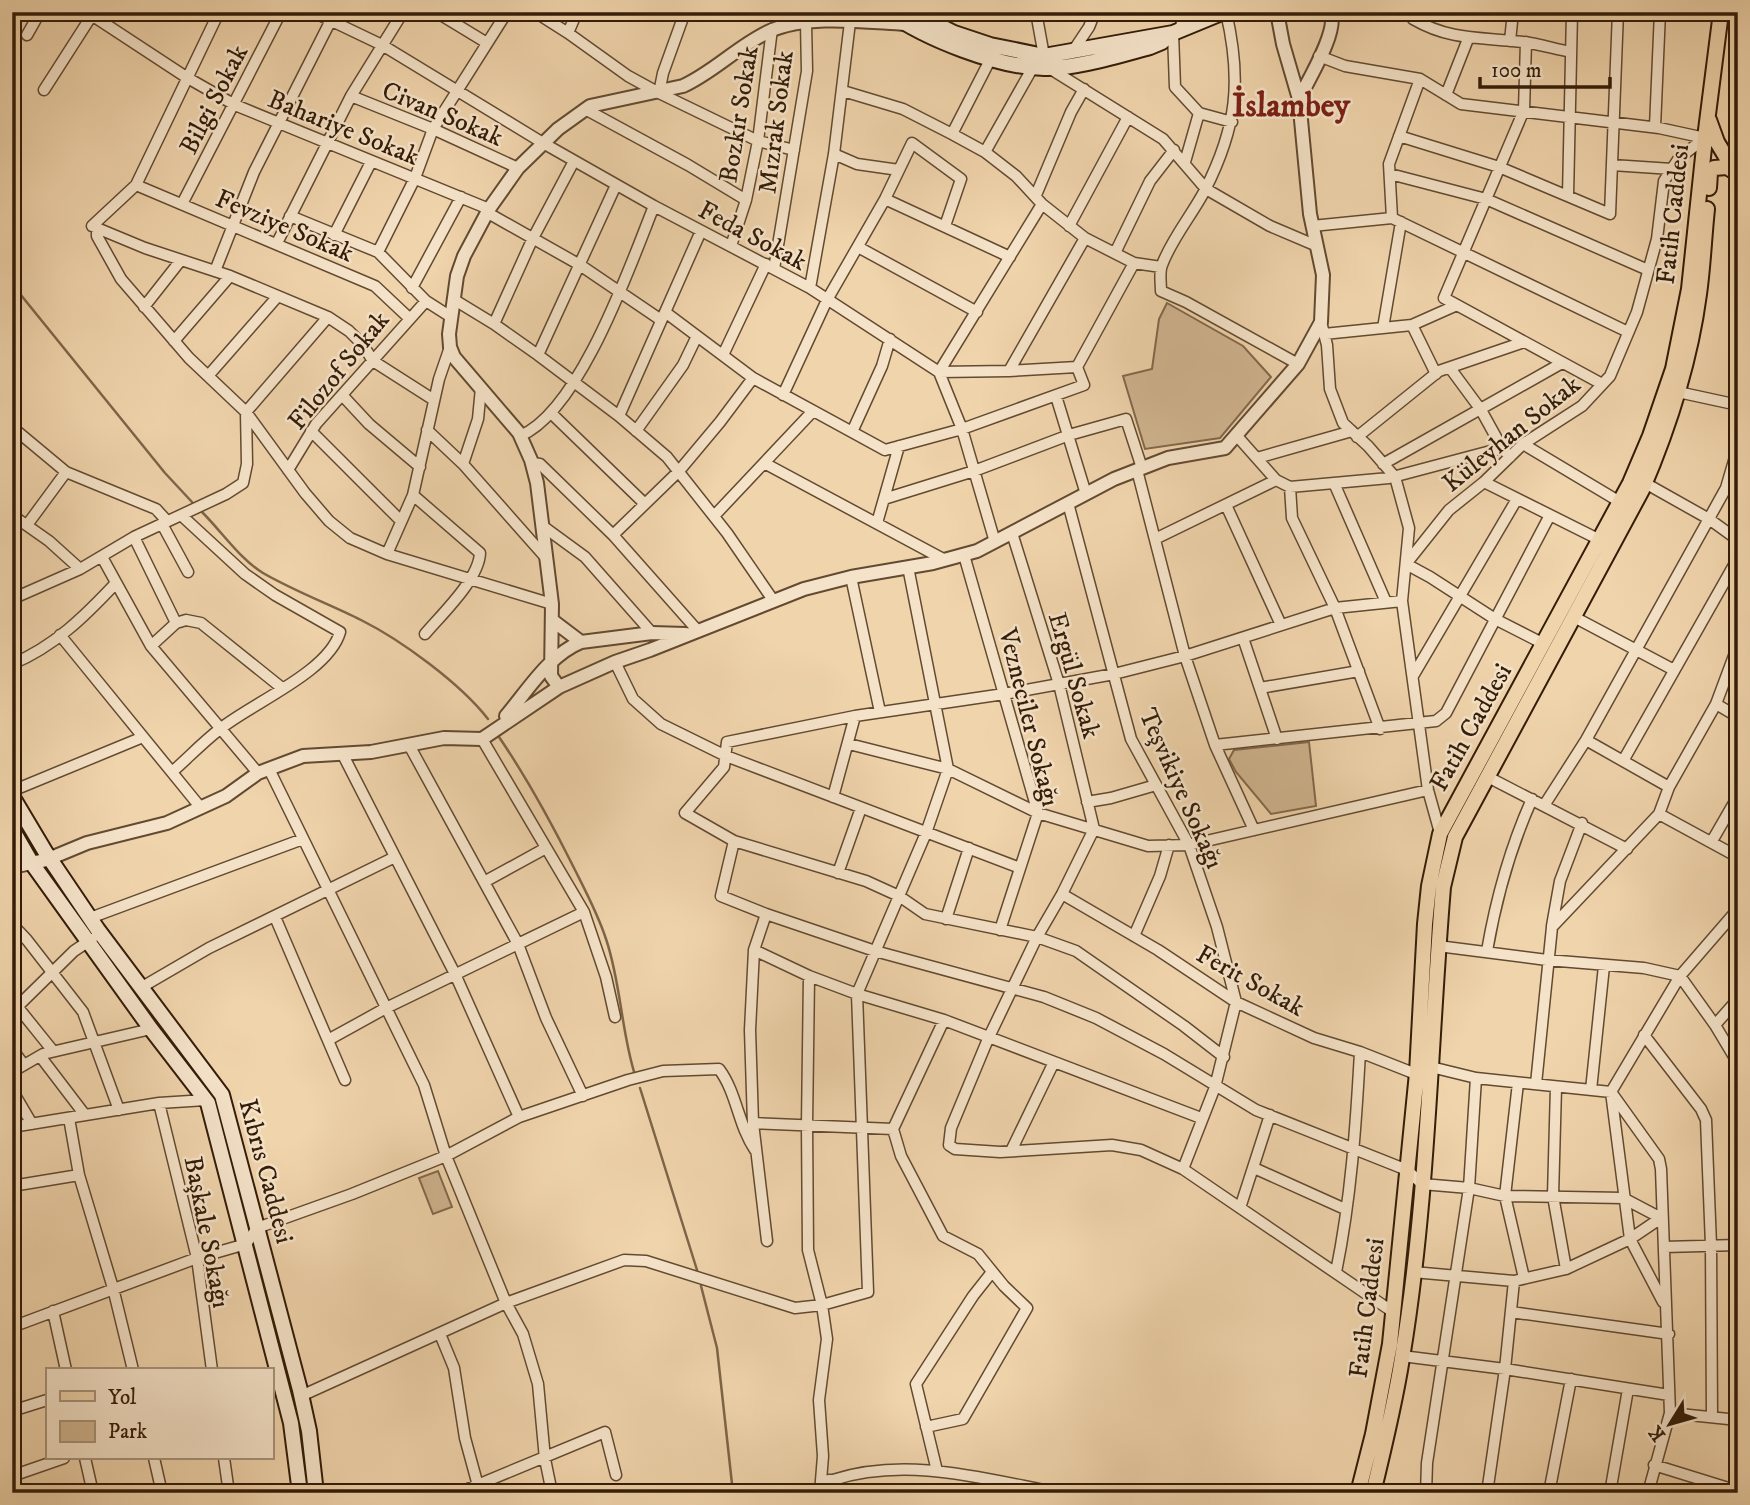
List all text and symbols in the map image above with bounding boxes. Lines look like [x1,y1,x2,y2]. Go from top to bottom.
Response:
street label: Bilgi Sokak [173,39,256,160]
street label: Bozkır Sokak [712,43,767,185]
scale bar [1480,46,1610,90]
street label: Mızrak Sokak [751,49,802,196]
text: 100 m [1491,58,1542,84]
street label: Civan Sokak [377,74,508,155]
street label: Bahariye Sokak [263,83,424,174]
district label: İslambey [1232,85,1351,127]
street label: Fatih Caddesi [1650,142,1697,286]
street label: Fevziye Sokak [210,182,359,270]
street label: Feda Sokak [692,194,813,279]
street label: Filozof Sokak [281,305,397,437]
street label: Küleyhan Sokak [1436,368,1588,500]
street label: Ergül Sokak [1040,609,1107,742]
street label: Vezneciler Sokağı [990,624,1067,810]
street label: Fatih Caddesi [1423,658,1520,797]
street label: Teşvikiye Sokağı [1130,703,1231,874]
street label: Ferit Sokak [1190,938,1311,1025]
street label: Kıbrıs Caddesi [230,1096,301,1247]
street label: Başkale Sokağı [176,1154,237,1311]
street label: Fatih Caddesi [1343,1236,1392,1380]
legend [46,1368,273,1460]
text: Yol [108,1385,137,1411]
north arrow [1634,1390,1704,1460]
text: Park [108,1419,148,1445]
text: K [1644,1421,1671,1446]

